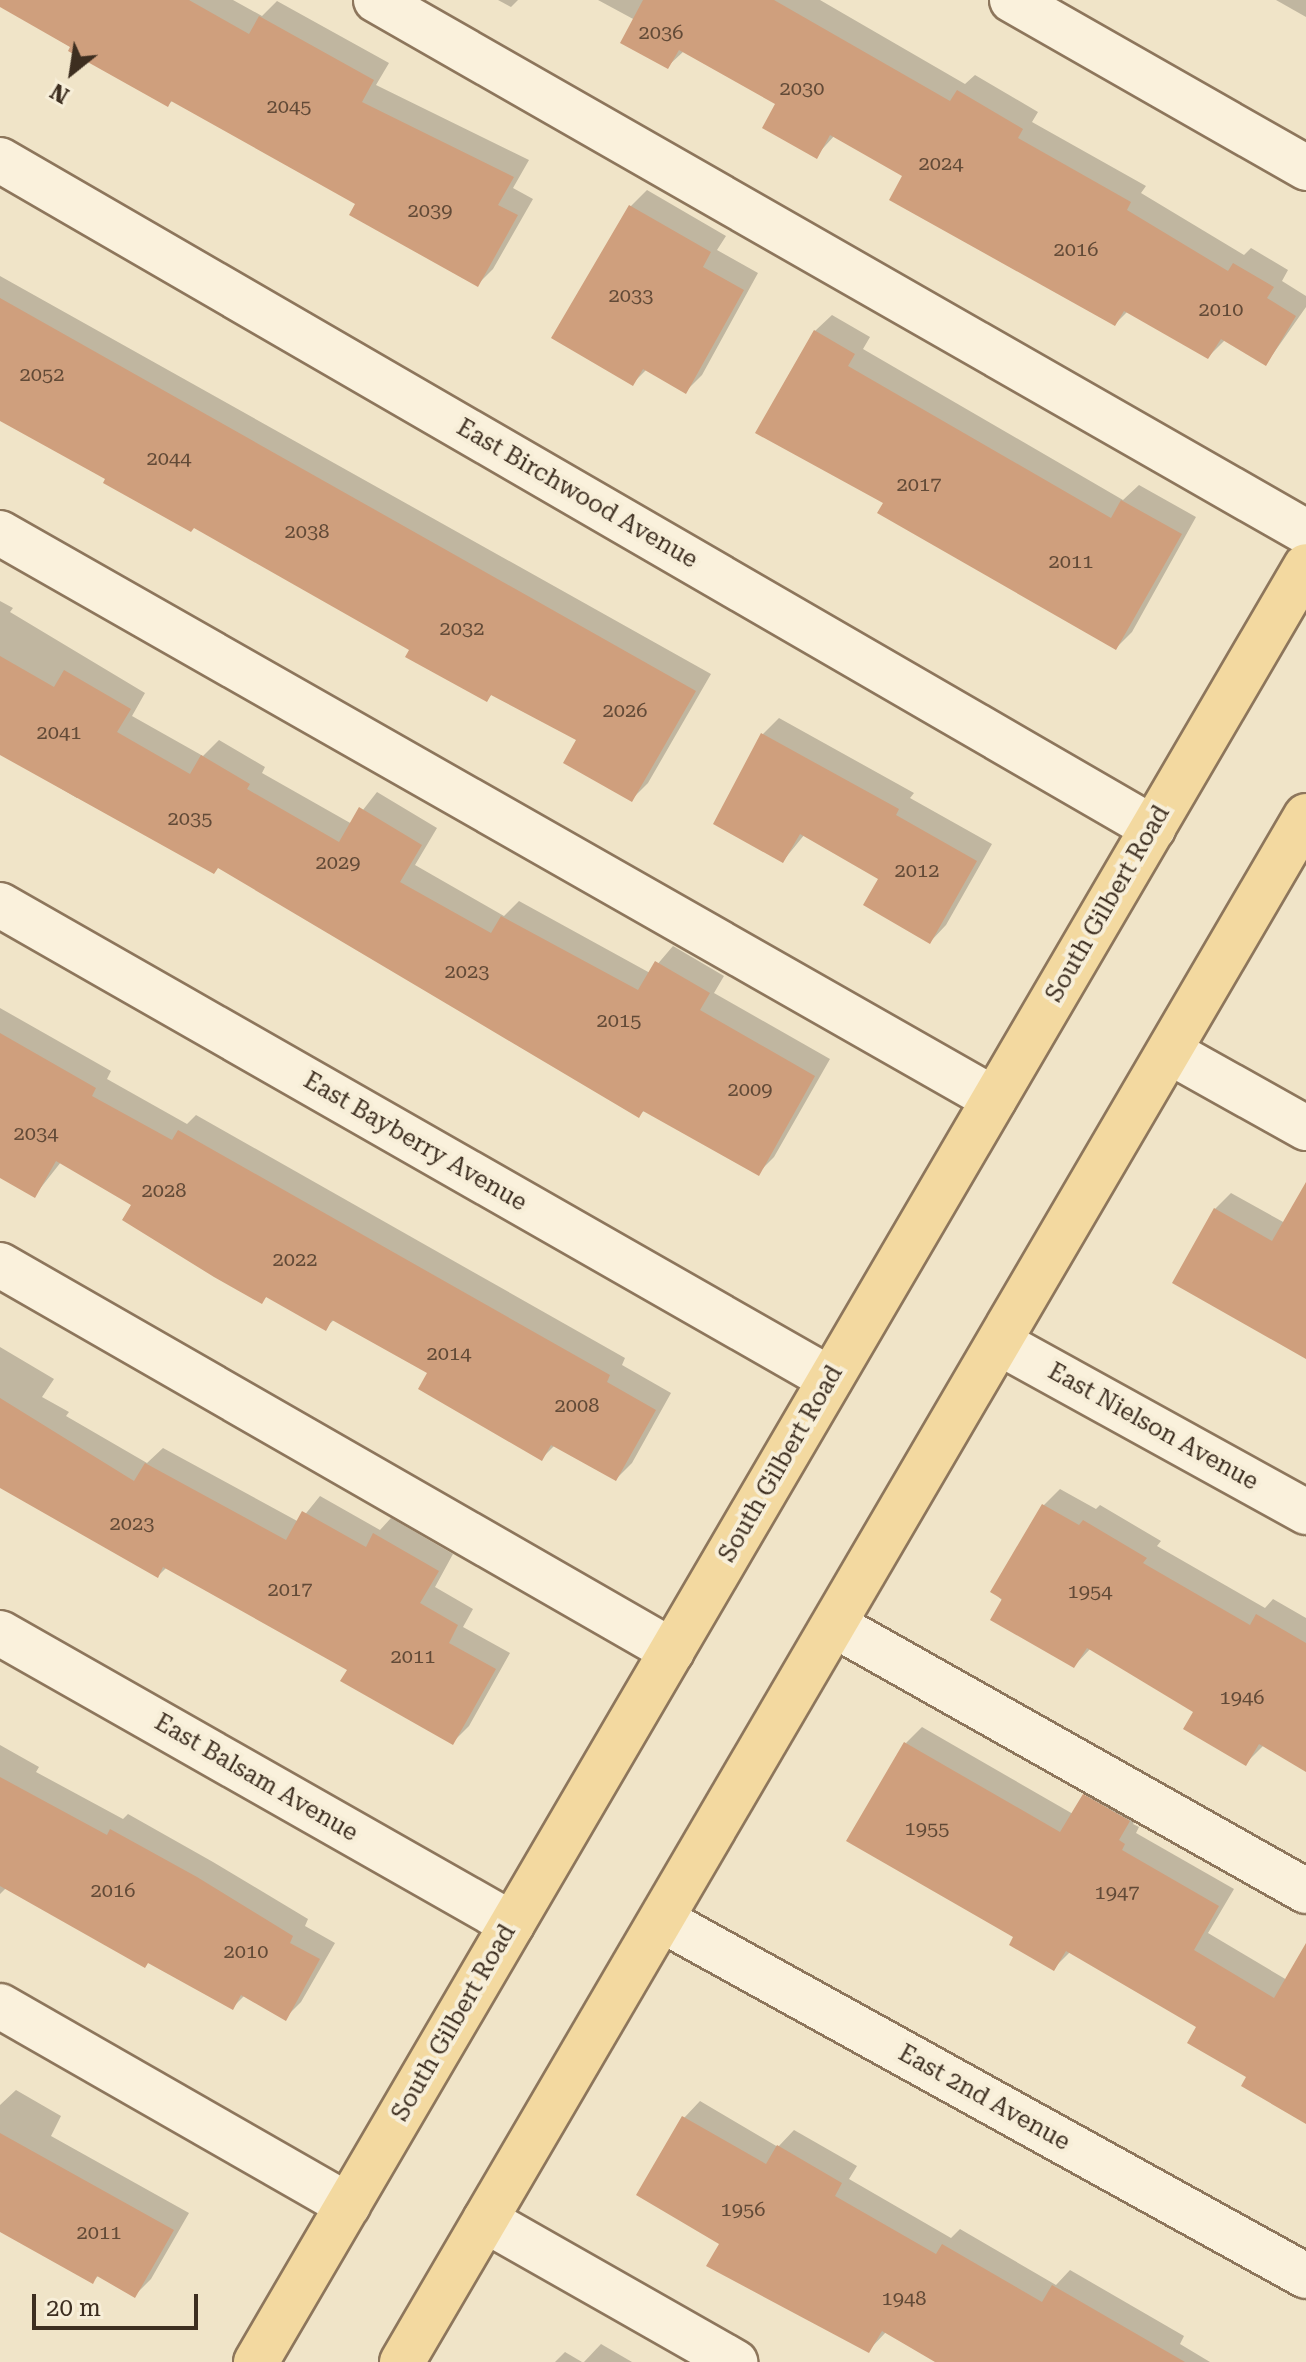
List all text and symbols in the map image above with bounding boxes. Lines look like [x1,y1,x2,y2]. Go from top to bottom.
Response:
house number: 2036 [639,20,683,44]
north arrow [32,32,112,112]
house number: 2030 [780,76,824,100]
text: N [46,78,73,108]
house number: 2045 [267,94,311,118]
house number: 2024 [919,151,963,175]
house number: 2039 [408,198,452,222]
house number: 2016 [1054,237,1098,261]
house number: 2033 [609,283,653,307]
house number: 2010 [1199,297,1243,321]
house number: 2052 [20,362,64,386]
street label: East Birchwood Avenue [451,413,703,575]
house number: 2044 [147,446,191,470]
house number: 2017 [897,472,941,496]
house number: 2038 [285,519,329,543]
house number: 2011 [1049,549,1093,573]
house number: 2032 [440,616,484,640]
house number: 2026 [603,698,647,722]
house number: 2041 [37,720,81,744]
street label: South Gilbert Road [1040,801,1176,1007]
house number: 2035 [168,806,212,830]
house number: 2029 [316,850,360,874]
house number: 2012 [895,858,939,882]
house number: 2023 [445,959,489,983]
house number: 2015 [597,1008,641,1032]
street label: East Bayberry Avenue [298,1066,532,1218]
house number: 2009 [728,1077,772,1101]
house number: 2034 [14,1121,58,1145]
house number: 2028 [142,1178,186,1202]
house number: 2022 [273,1247,317,1271]
house number: 2014 [427,1341,471,1365]
street label: East Nielson Avenue [1043,1357,1263,1497]
street label: South Gilbert Road [713,1361,849,1567]
house number: 2008 [555,1393,599,1417]
house number: 2023 [110,1511,154,1535]
house number: 2017 [268,1577,312,1601]
house number: 1954 [1068,1579,1112,1603]
house number: 2011 [391,1644,435,1668]
house number: 1946 [1220,1685,1264,1709]
street label: East Balsam Avenue [149,1708,363,1848]
house number: 1955 [905,1816,949,1840]
house number: 2016 [91,1878,135,1902]
house number: 1947 [1095,1880,1139,1904]
street label: South Gilbert Road [386,1920,522,2126]
house number: 2010 [224,1939,268,1963]
street label: East 2nd Avenue [893,2039,1075,2157]
house number: 1956 [721,2197,765,2221]
house number: 2011 [77,2220,121,2244]
scale bar [36,2278,202,2328]
house number: 1948 [882,2286,926,2310]
text: 20 m [46,2294,101,2322]

